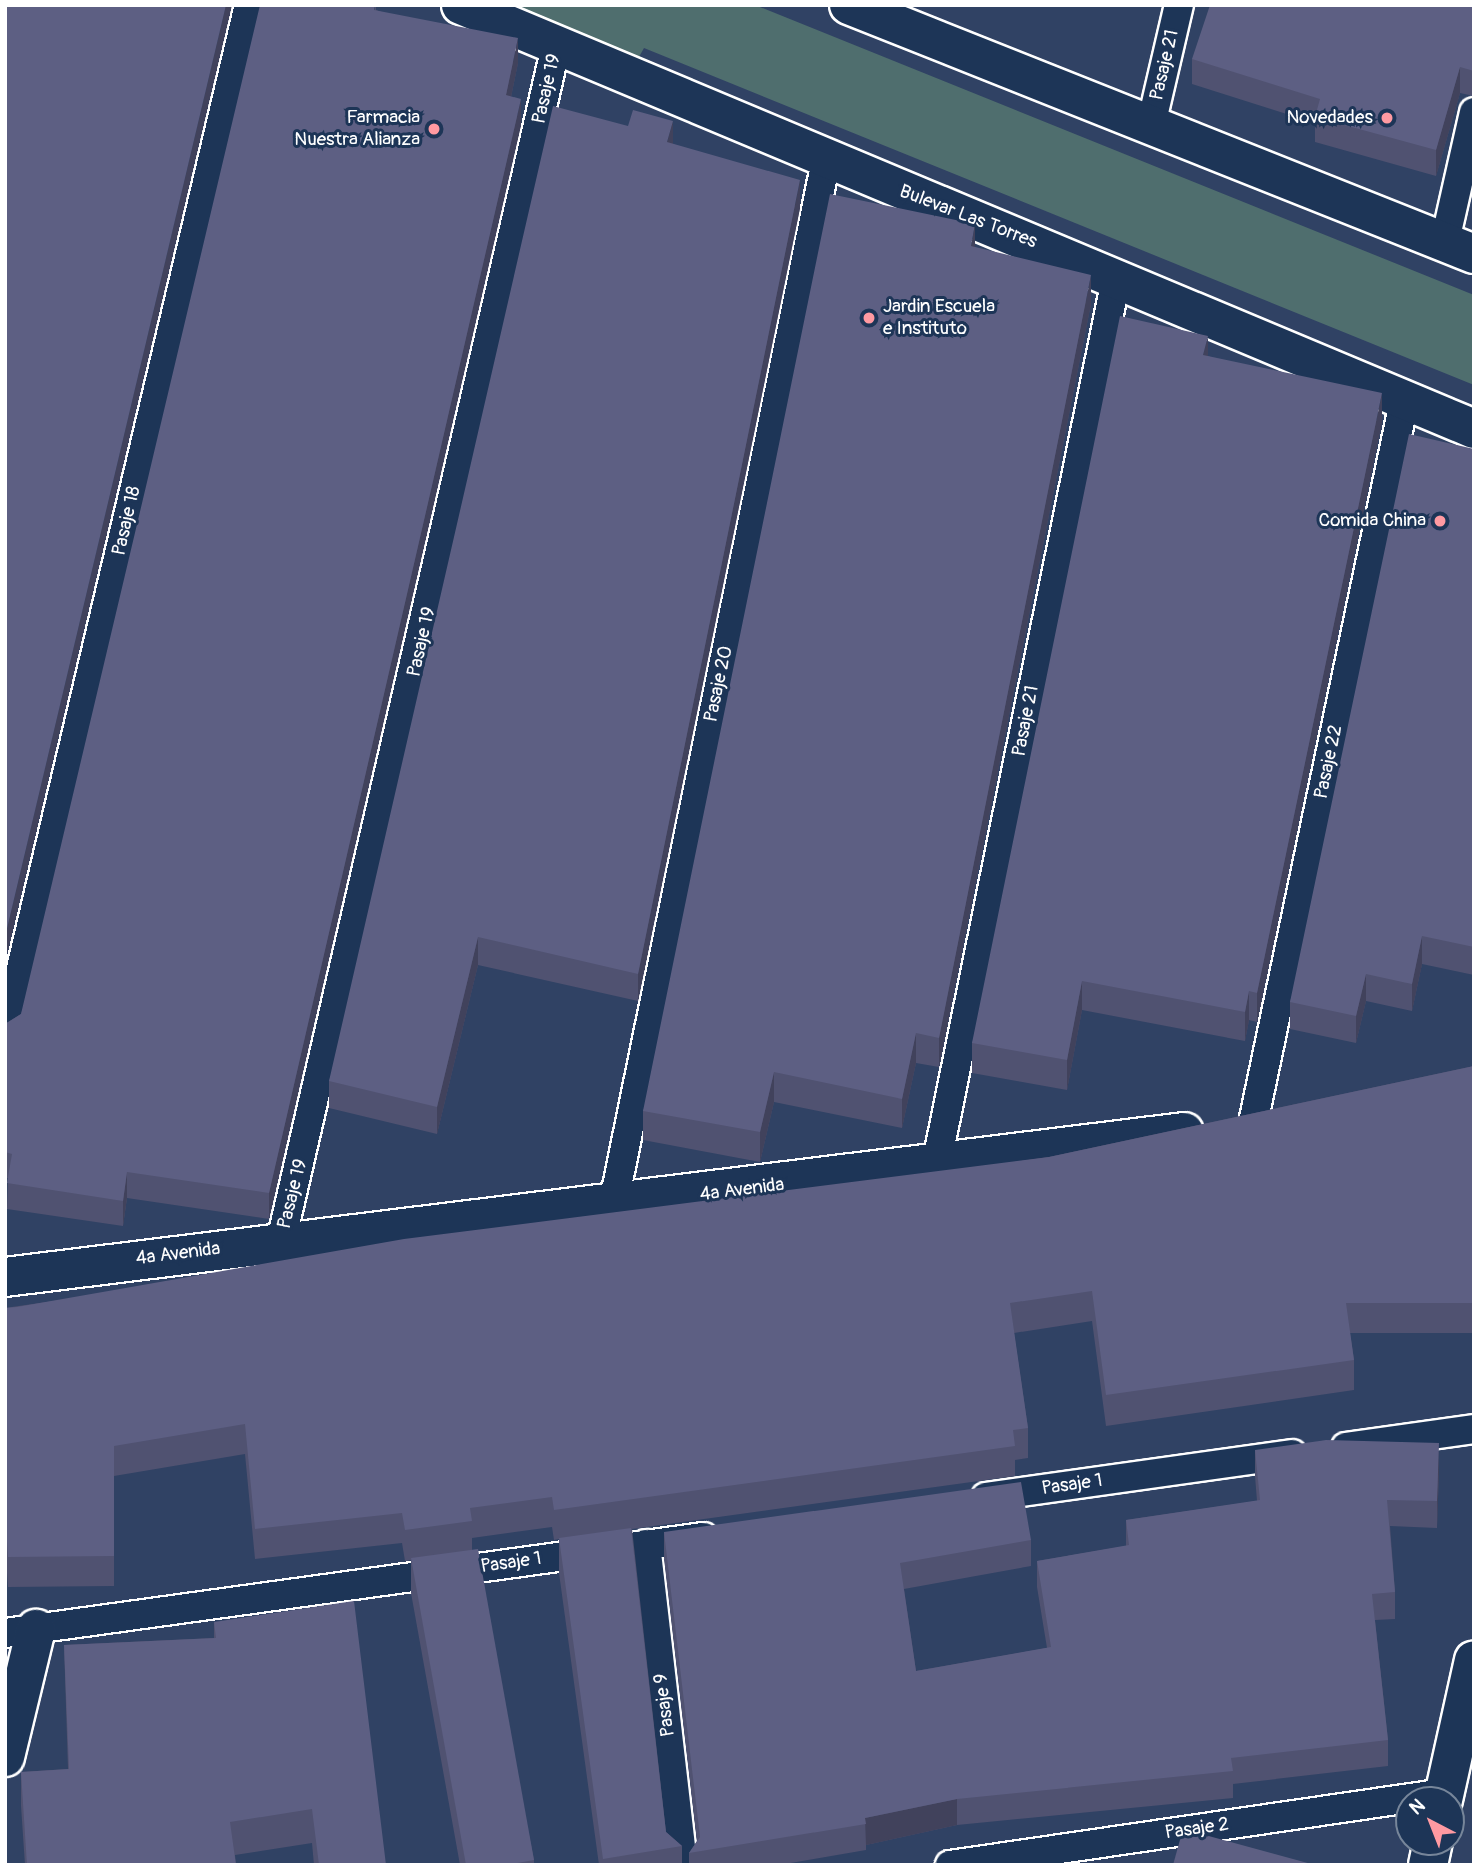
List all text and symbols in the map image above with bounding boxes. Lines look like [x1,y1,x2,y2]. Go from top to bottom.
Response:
street label: Pasaje 21 [1146,27,1184,103]
street label: Pasaje 19 [528,52,566,126]
place label: Farmacia Nuestra Alianza [294,107,420,151]
place label: Novedades [1287,107,1373,129]
marker: Novedades [1379,110,1395,126]
marker: Farmacia Nuestra Alianza [426,121,442,137]
street label: Bulevar Las Torres [896,180,1040,254]
place label: Jardin Escuela e Instituto [883,296,995,340]
marker: Jardin Escuela e Instituto [861,310,877,326]
street label: Pasaje 18 [108,484,146,558]
place label: Comida China [1319,510,1426,532]
marker: Comida China [1432,513,1448,529]
street label: Pasaje 19 [403,605,441,679]
street label: Pasaje 20 [700,644,738,724]
street label: Pasaje 21 [1008,684,1044,758]
street label: Pasaje 22 [1310,723,1348,801]
street label: Pasaje 19 [273,1157,313,1231]
street label: 4a Avenida [698,1174,786,1206]
street label: 4a Avenida [134,1238,222,1270]
street label: Pasaje 1 [1040,1469,1104,1501]
street label: Pasaje 1 [479,1547,543,1579]
street label: Pasaje 9 [650,1672,680,1738]
north arrow [1395,1786,1465,1856]
text: N [1404,1794,1430,1820]
street label: Pasaje 2 [1164,1813,1230,1845]

